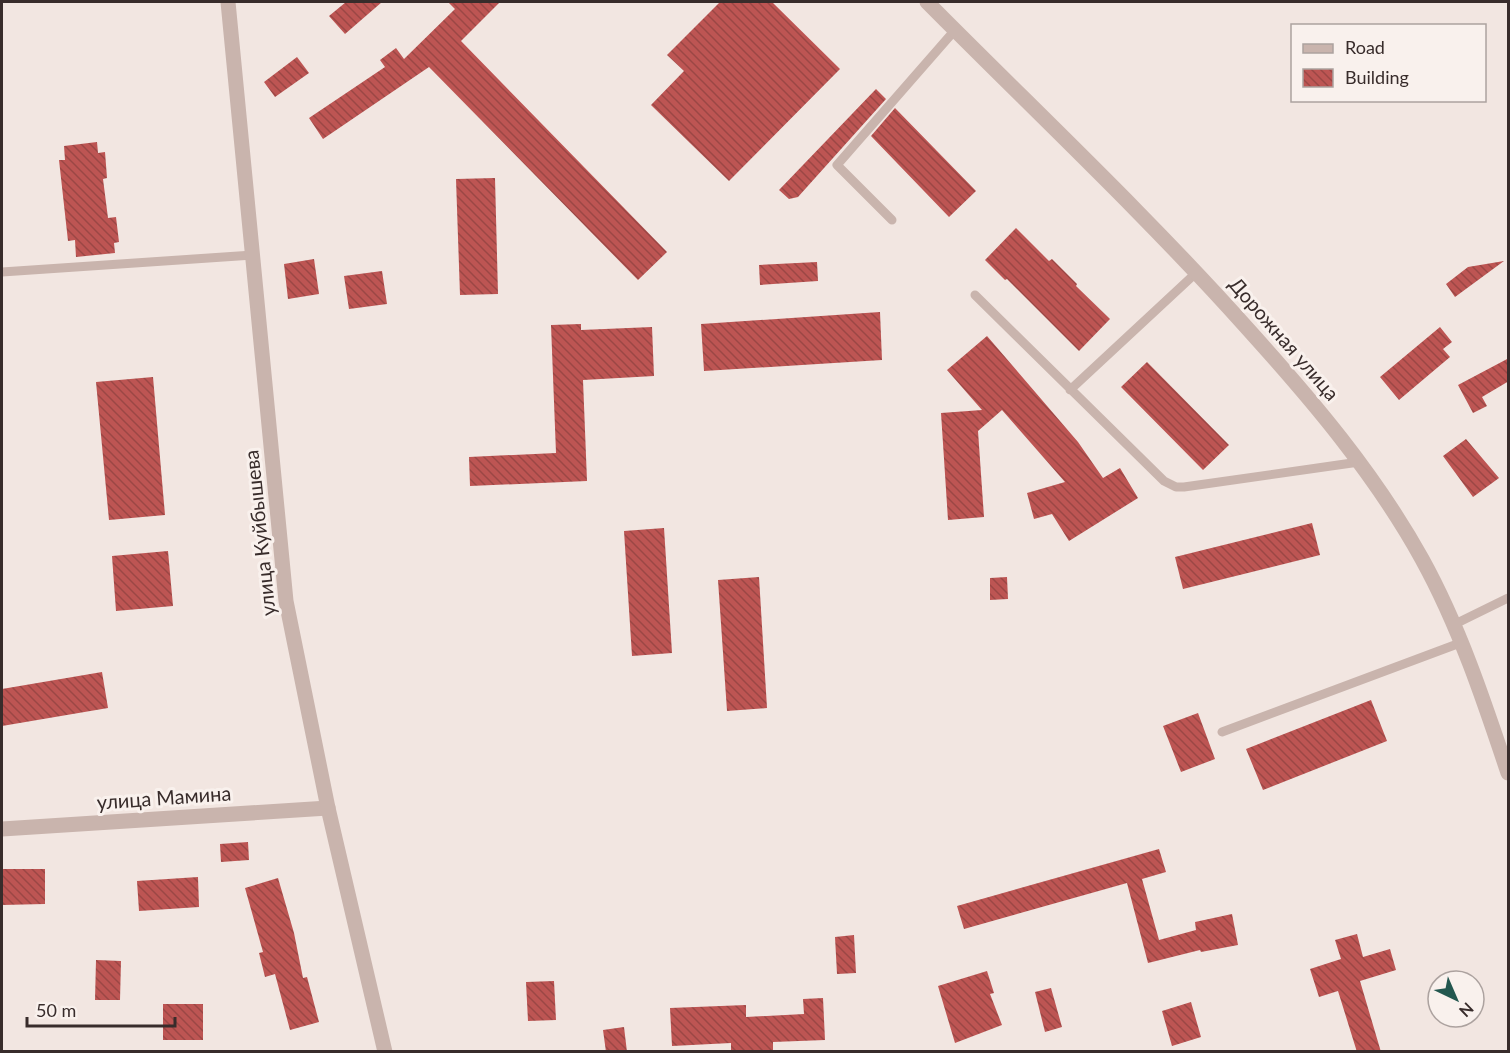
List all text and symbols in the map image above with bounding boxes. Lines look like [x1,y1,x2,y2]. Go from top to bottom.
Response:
legend [1291,24,1486,102]
text: Road [1345,36,1385,58]
text: Building [1345,66,1409,88]
street label: Дорожная улица [1225,272,1345,405]
street label: улица Куйбышева [238,449,280,617]
street label: улица Мамина [96,780,232,814]
north arrow [1426,969,1486,1029]
scale bar [27,990,176,1028]
text: 50 m [36,999,76,1021]
text: N [1456,999,1478,1021]

